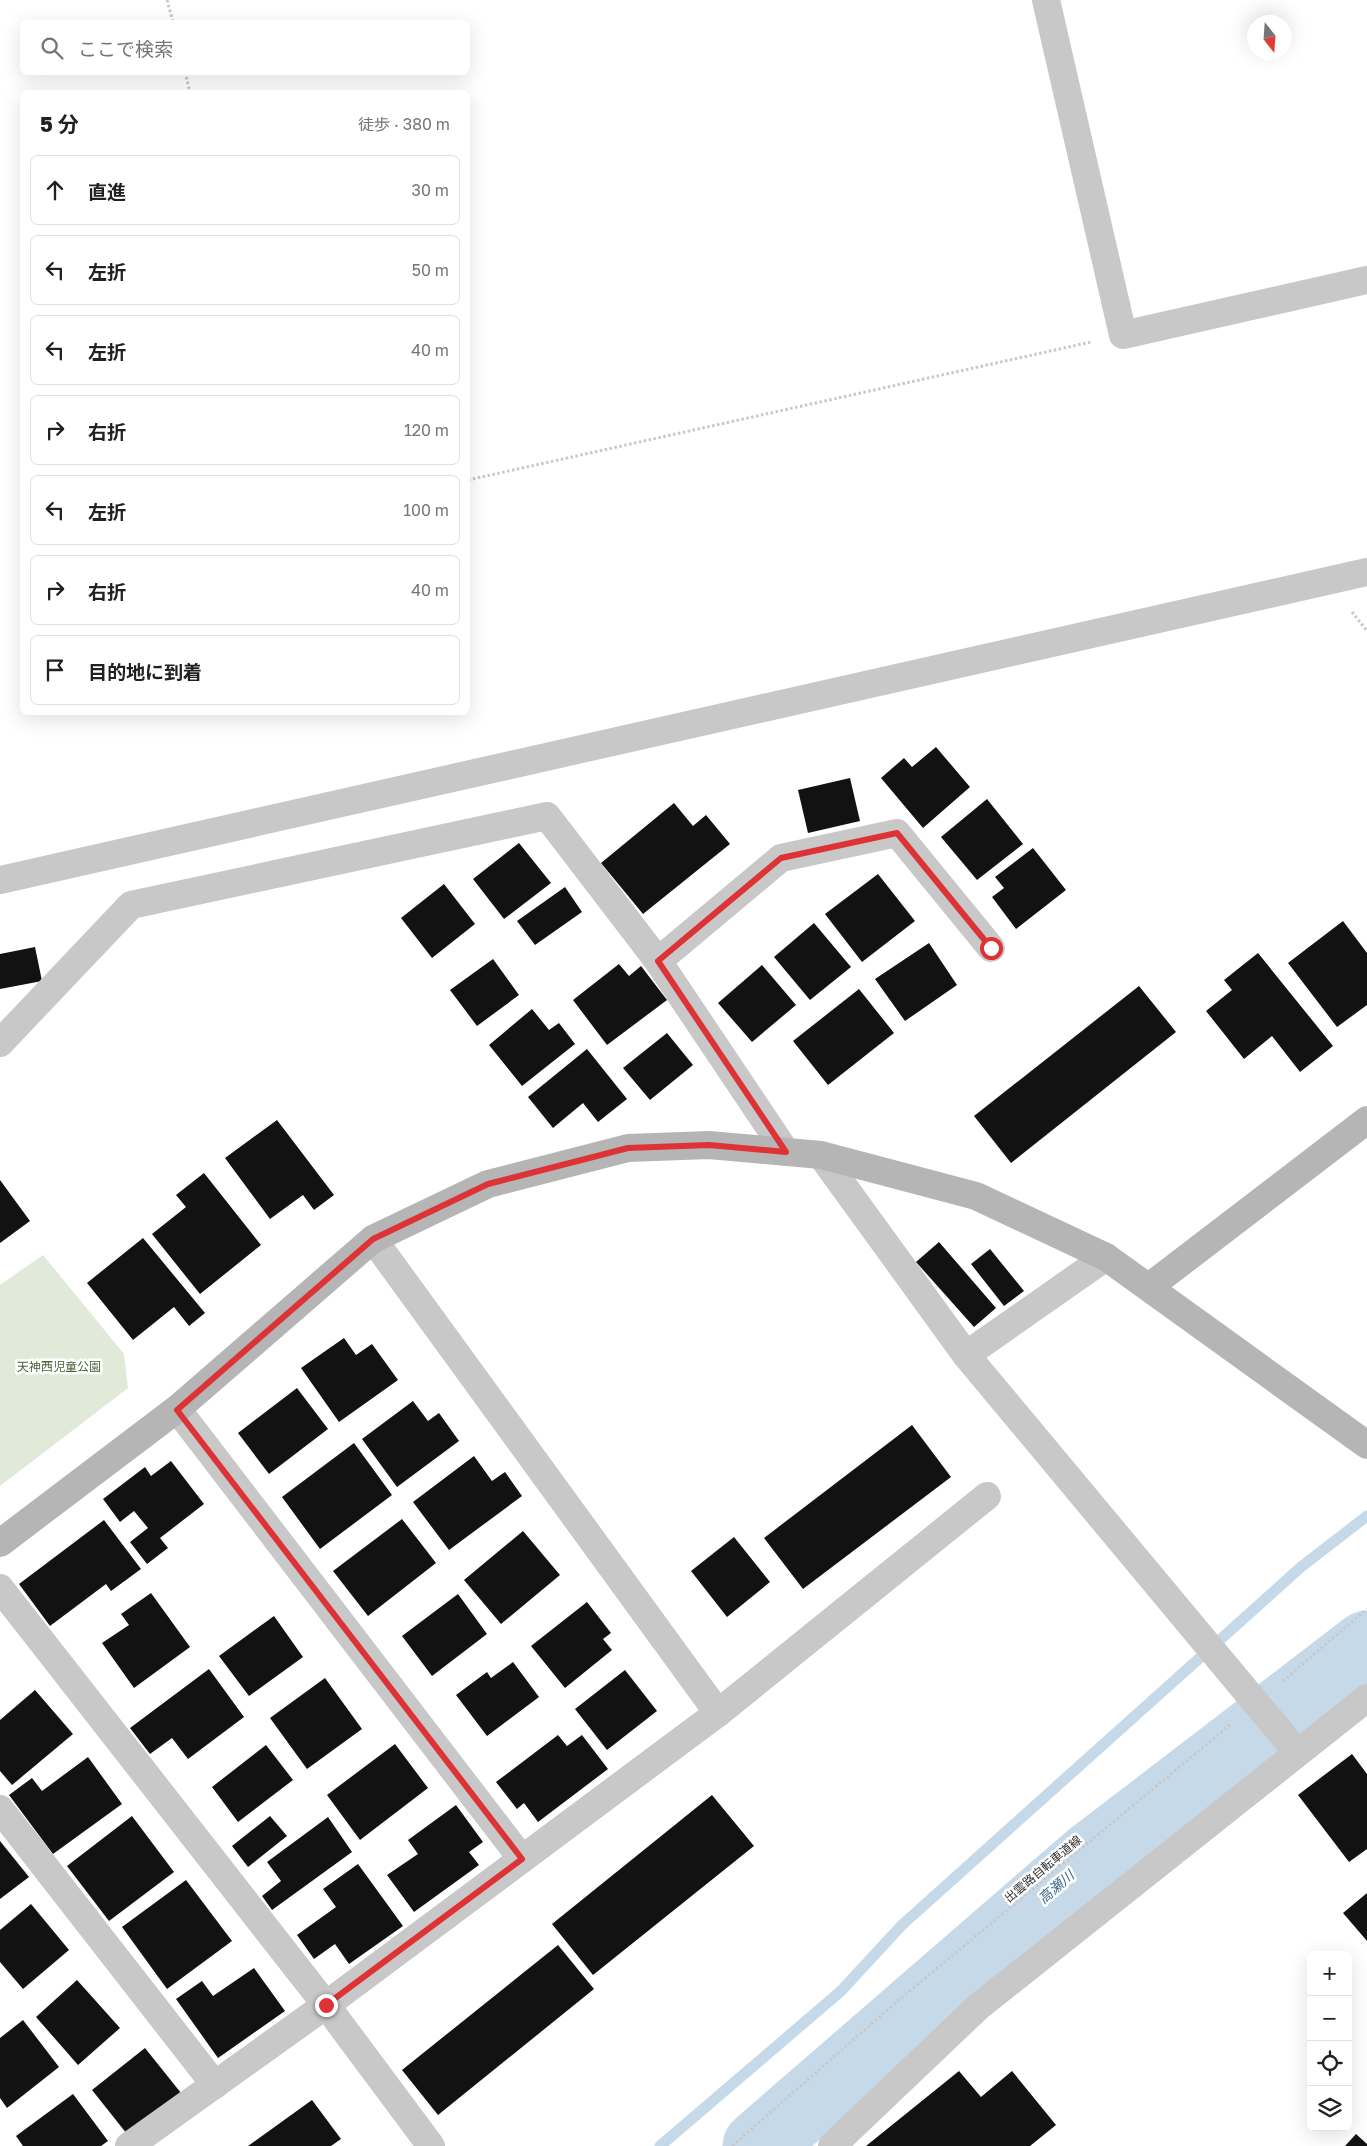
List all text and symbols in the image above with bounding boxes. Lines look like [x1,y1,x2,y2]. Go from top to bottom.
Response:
north arrow [1247,15,1292,60]
search box [20,20,470,75]
icon: search [38,34,66,62]
text: ここで検索 [78,37,173,60]
text: 5 分 [40,111,79,137]
text: 徒歩 · 380 m [358,114,450,134]
icon: ahead [41,176,69,204]
text: 直進 [88,180,126,203]
text: 30 m [412,180,449,200]
icon: left [41,256,69,284]
text: 左折 [88,260,126,283]
text: 50 m [412,260,449,280]
icon: left [41,336,69,364]
text: 左折 [88,340,126,363]
text: 40 m [411,340,449,360]
icon: right [41,416,69,444]
text: 右折 [88,420,126,443]
text: 120 m [404,420,449,440]
icon: left [41,496,69,524]
text: 左折 [88,500,126,523]
text: 100 m [403,500,449,520]
icon: right [41,576,69,604]
text: 右折 [88,580,126,603]
text: 40 m [411,580,449,600]
icon: arrive [41,656,69,684]
text: 目的地に到着 [88,660,202,683]
route start [980,937,1003,960]
park label: 天神西児童公園 [17,1359,101,1374]
street label: 出雲路自転車道線 [1001,1832,1084,1905]
water label: 高瀬川 [1034,1865,1079,1907]
map controls [1307,1951,1352,2131]
button: + [1307,1951,1352,1996]
route end [315,1994,338,2017]
button: − [1307,1996,1352,2041]
button: locate [1307,2041,1352,2086]
button: layers [1307,2086,1352,2131]

